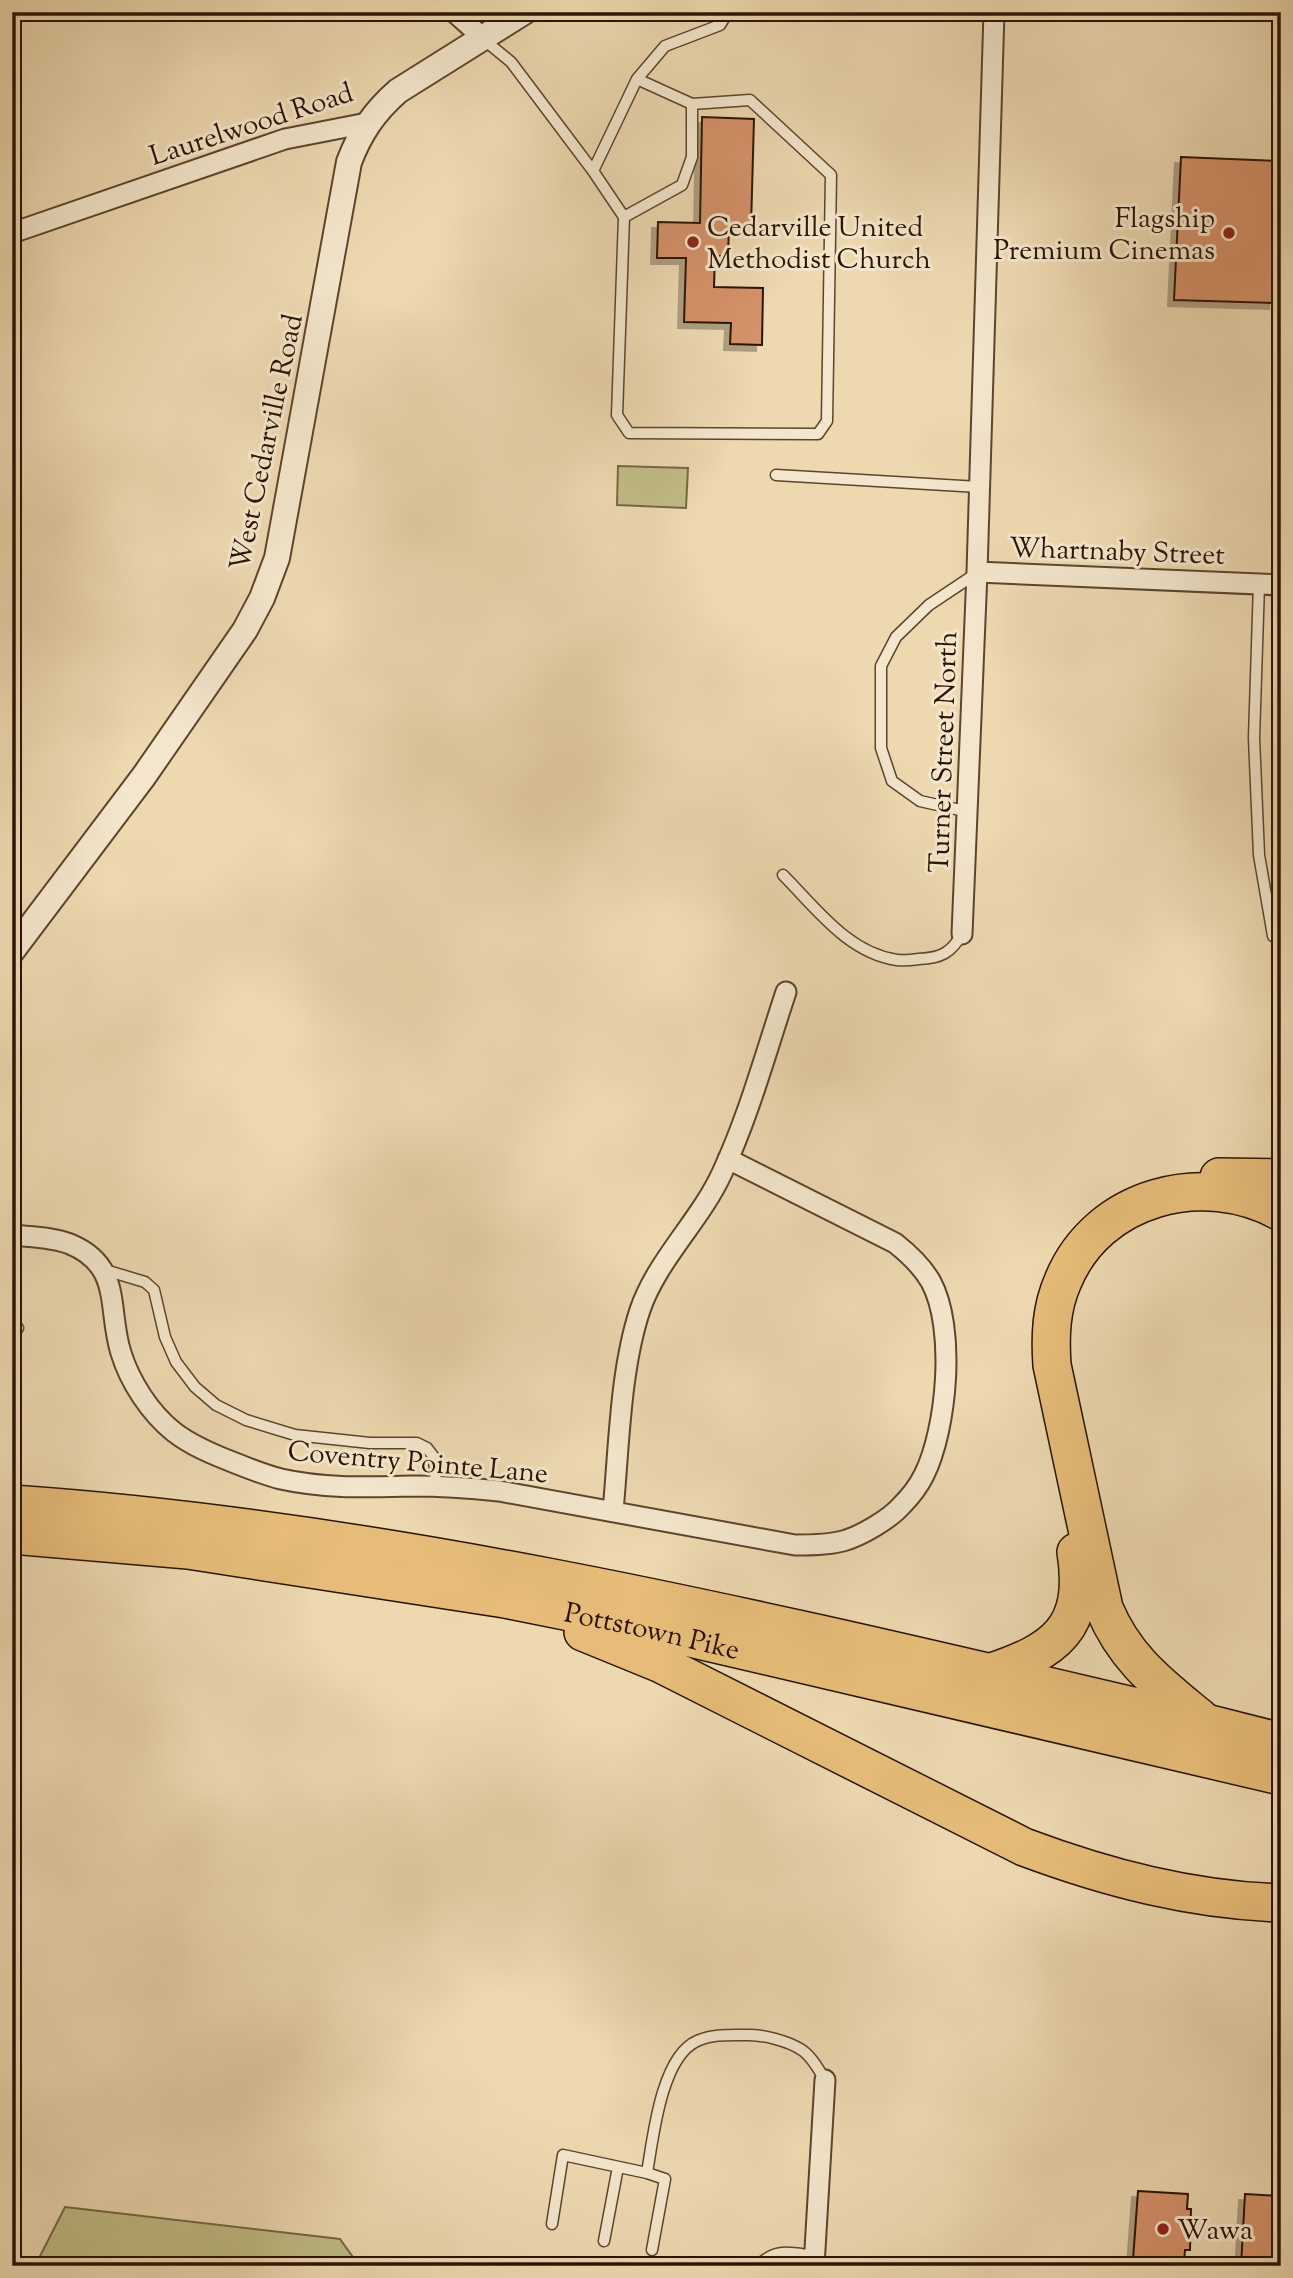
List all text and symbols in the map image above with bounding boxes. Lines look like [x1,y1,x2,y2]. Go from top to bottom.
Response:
street label: Laurelwood Road [145,74,359,178]
place label: Flagship Premium Cinemas [993,200,1215,272]
place label: Cedarville United Methodist Church [707,209,931,281]
marker: Flagship Premium Cinemas [1221,225,1237,241]
marker: Cedarville United Methodist Church [685,234,701,250]
street label: West Cedarville Road [221,310,315,575]
street label: Whartnaby Street [1008,529,1226,577]
street label: Turner Street North [921,631,969,874]
street label: Coventry Pointe Lane [286,1433,550,1495]
street label: Pottstown Pike [561,1594,743,1672]
place label: Wawa [1177,2212,1253,2252]
marker: Wawa [1155,2221,1171,2237]

